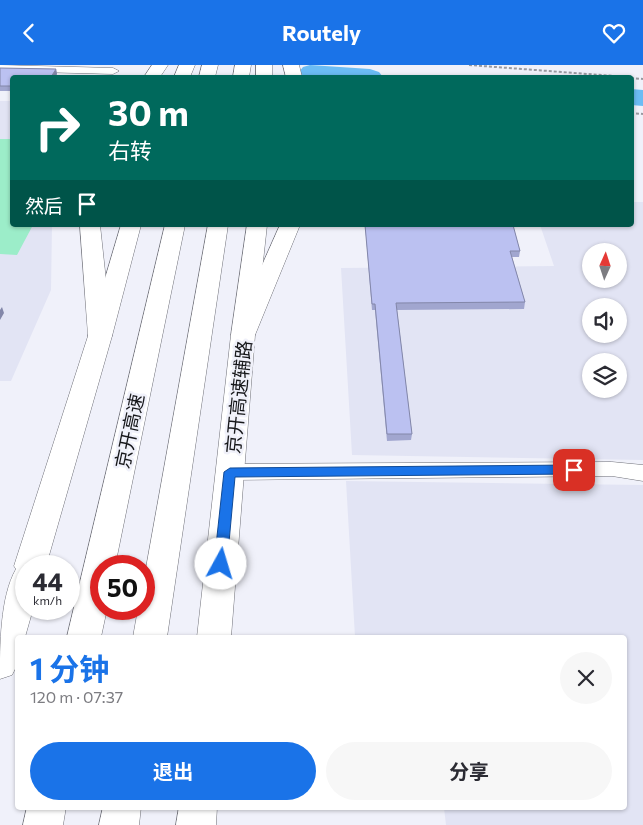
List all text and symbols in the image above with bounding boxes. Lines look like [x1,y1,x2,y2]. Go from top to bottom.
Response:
icon: back [15,19,43,47]
text: Routely [282,19,361,46]
icon: heart [600,19,628,47]
text: 30 m [108,90,189,133]
icon: right [25,95,90,160]
text: 右转 [108,137,152,164]
icon: arrive [73,190,101,218]
text: 然后 [25,194,63,217]
north arrow [582,243,628,287]
map controls [582,243,627,398]
button: sound [582,298,627,343]
street label: 京开高速辅路 [221,339,255,455]
button: layers [582,353,627,398]
street label: 京开高速 [110,391,148,471]
pin [553,449,595,491]
icon: arrive [560,456,588,484]
position arrow [194,537,246,589]
speed limit sign: 50 [90,555,155,620]
text: 44 [32,566,63,596]
text: km/h [33,593,62,607]
text: 1 分钟 [30,649,109,686]
button: close [560,652,612,704]
text: 120 m · 07:37 [30,687,123,706]
button: 退出 [30,742,316,800]
button: 分享 [326,742,612,800]

